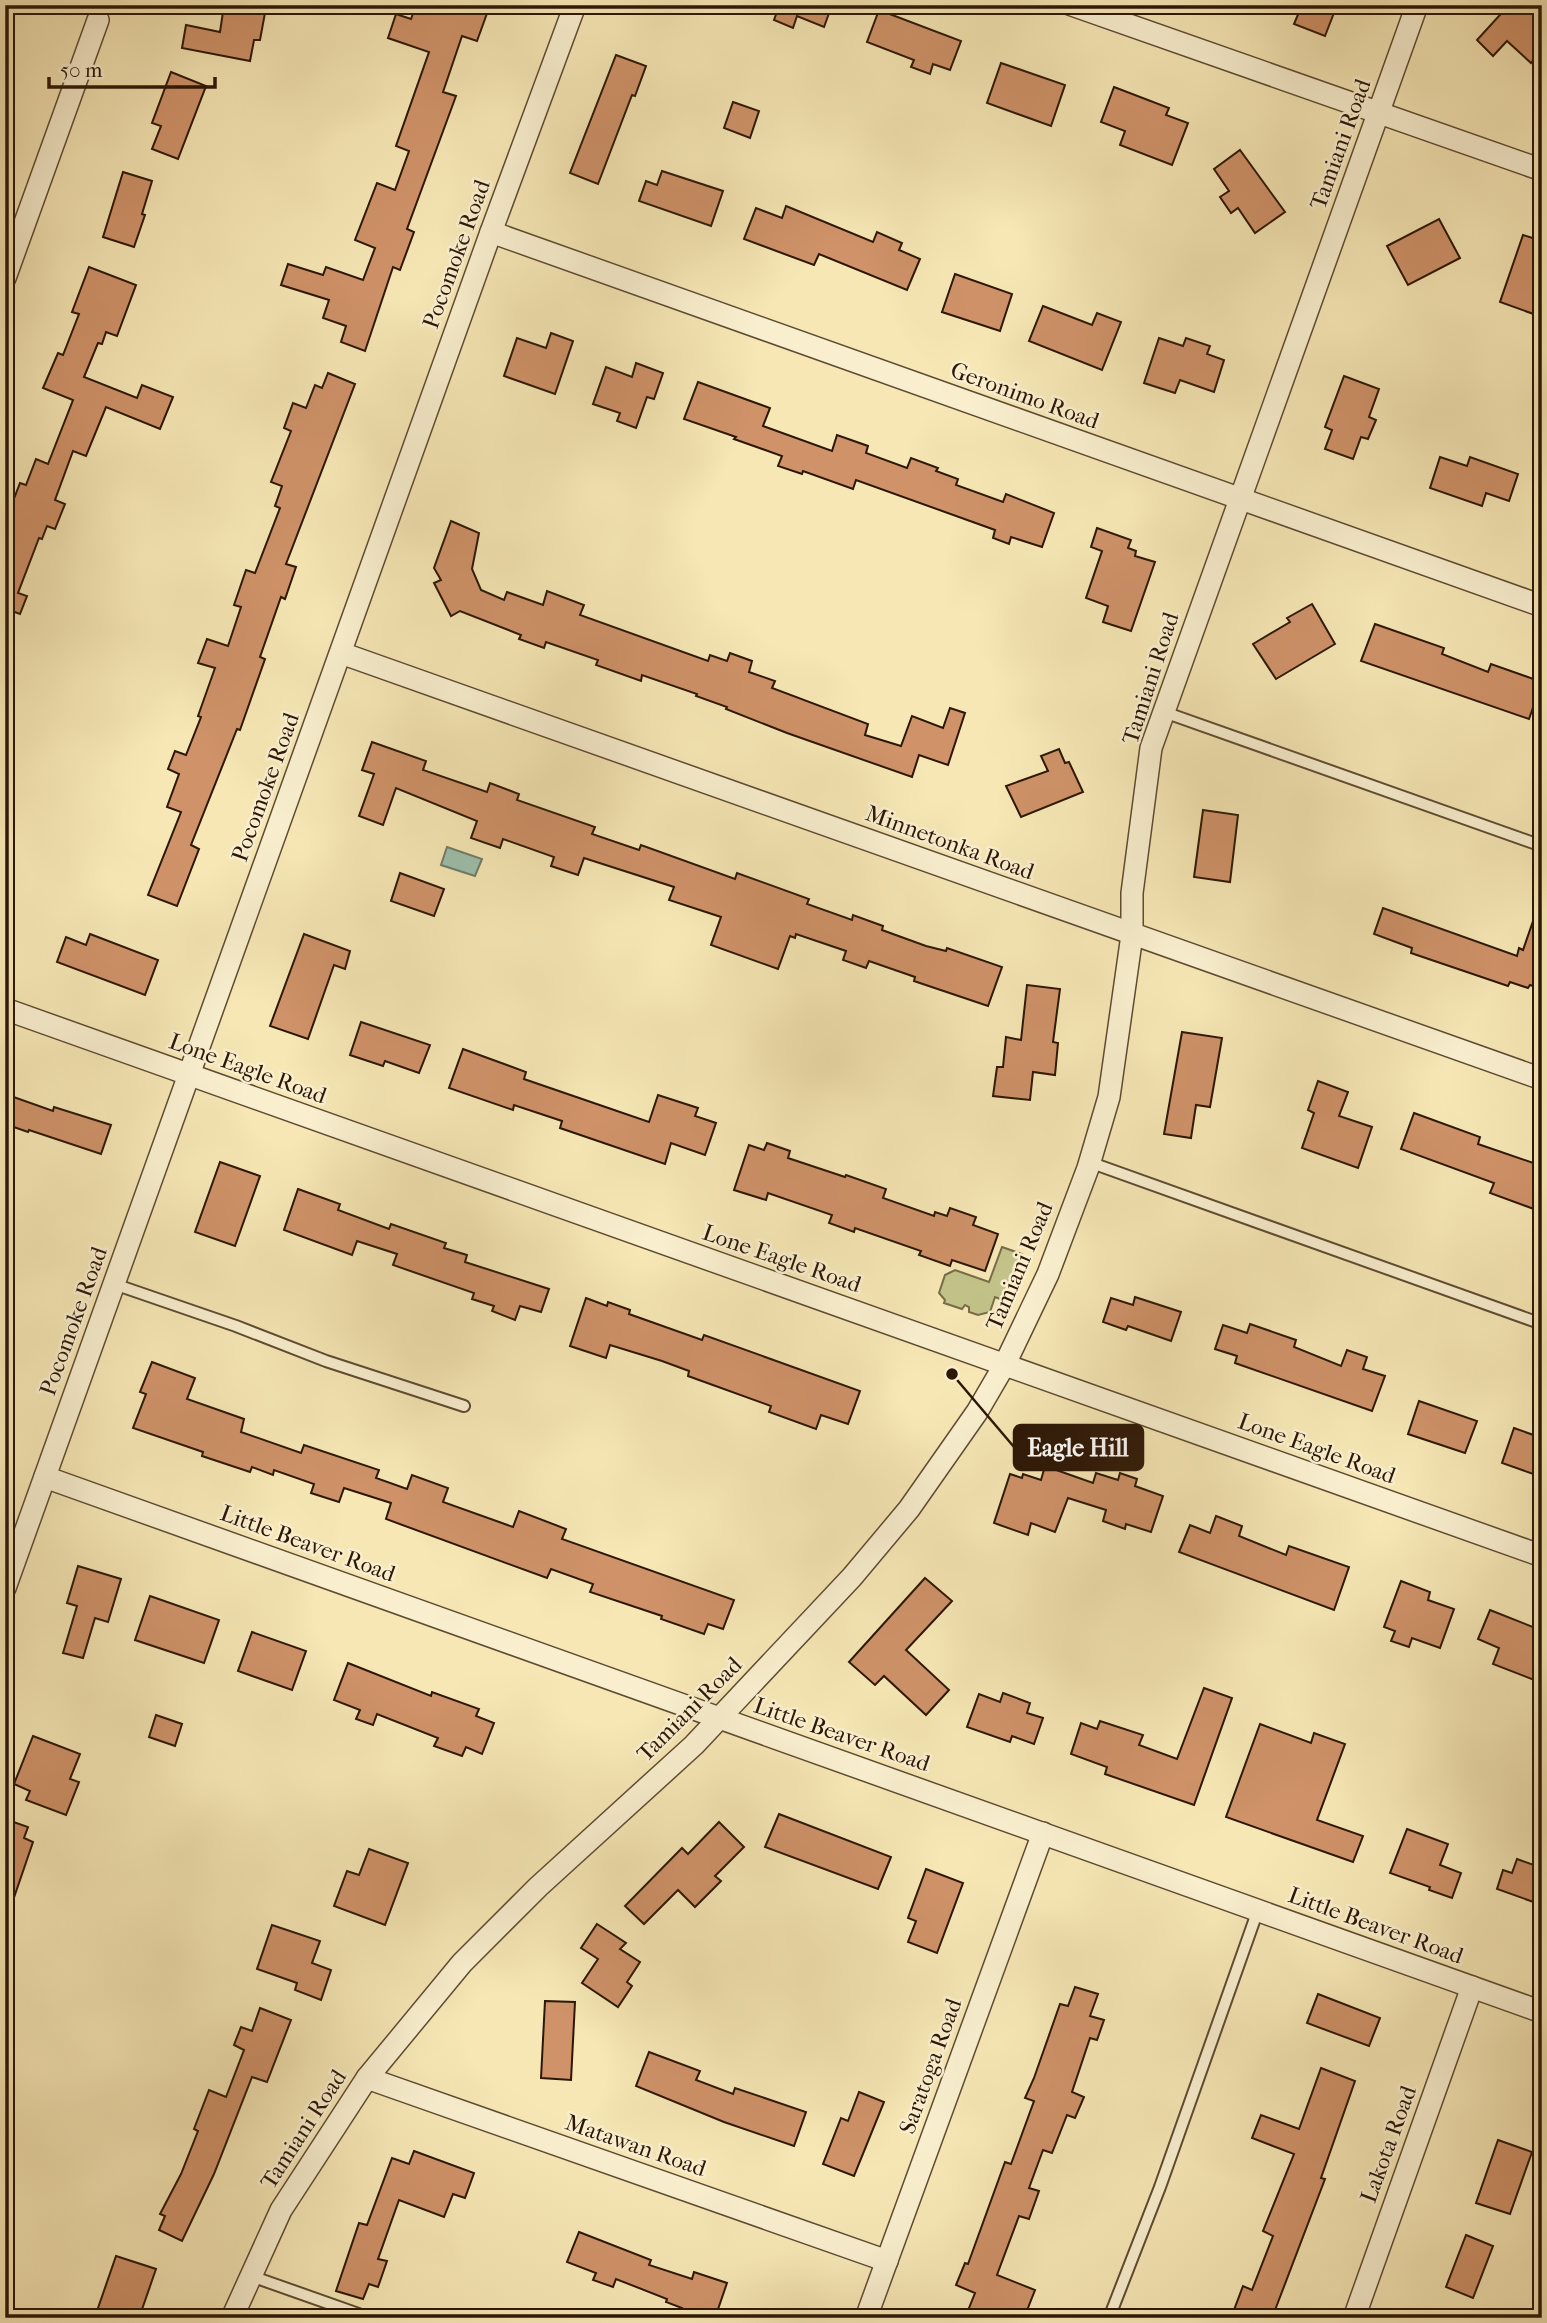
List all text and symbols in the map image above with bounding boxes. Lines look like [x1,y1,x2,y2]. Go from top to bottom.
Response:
scale bar [49,46,215,90]
text: 50 m [60,58,103,82]
street label: Tamiani Road [1304,75,1377,213]
street label: Pocomoke Road [417,176,496,332]
street label: Geronimo Road [947,356,1103,435]
street label: Tamiani Road [1116,608,1185,747]
street label: Pocomoke Road [226,709,305,865]
street label: Minnetonka Road [862,799,1038,886]
street label: Lone Eagle Road [165,1027,331,1110]
street label: Tamiani Road [980,1197,1059,1335]
street label: Lone Eagle Road [699,1219,865,1298]
street label: Pocomoke Road [34,1243,113,1399]
street label: Lone Eagle Road [1234,1407,1400,1490]
callout: Eagle Hill [1014,1425,1143,1470]
text: Eagle Hill [1027,1434,1129,1462]
street label: Little Beaver Road [217,1499,399,1588]
street label: Tamiani Road [631,1651,748,1767]
street label: Little Beaver Road [750,1692,934,1777]
street label: Little Beaver Road [1285,1881,1467,1970]
street label: Saratoga Road [894,1994,968,2137]
street label: Tamiani Road [255,2064,352,2194]
street label: Lakota Road [1355,2082,1422,2206]
street label: Matawan Road [562,2109,710,2182]

